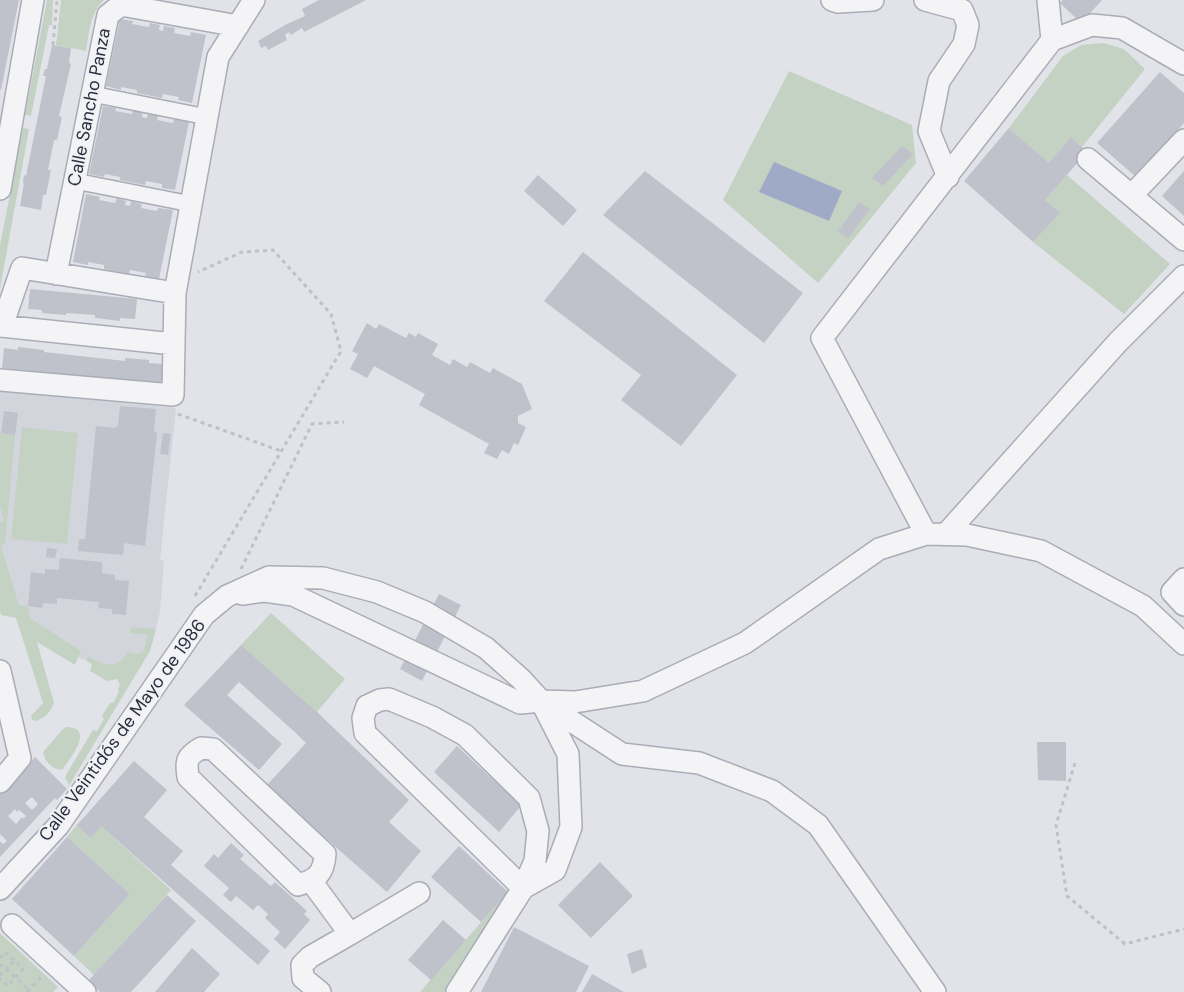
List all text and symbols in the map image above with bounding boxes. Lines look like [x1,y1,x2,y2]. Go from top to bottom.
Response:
street label: Calle Sancho Panza [62,26,116,188]
street label: Calle Veintidós de Mayo de 1986 [33,614,211,846]

